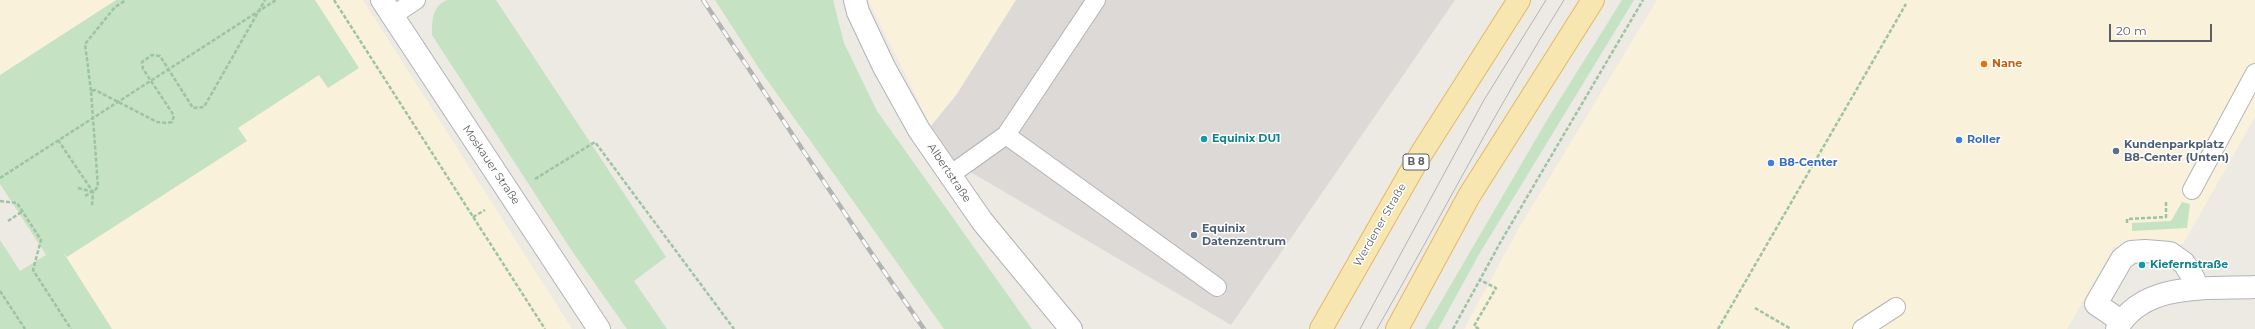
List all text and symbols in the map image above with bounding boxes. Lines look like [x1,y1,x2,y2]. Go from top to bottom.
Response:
scale bar [2111,16,2214,42]
text: 20 m [2116,23,2147,38]
place label: Nane [1992,57,2022,71]
marker: Nane [1979,59,1989,69]
street label: Moskauer Straße [460,123,522,207]
place label: Equinix DU1 [1212,132,1280,146]
place label: Roller [1967,133,2001,147]
marker: Equinix DU1 [1199,134,1209,144]
marker: Roller [1954,135,1964,145]
place label: Kundenparkplatz B8-Center (Unten) [2124,138,2229,164]
street label: Albertstraße [924,141,974,205]
marker: Kundenparkplatz B8-Center (Unten) [2111,146,2121,156]
road number: B 8 [1403,154,1429,170]
place label: B8-Center [1779,156,1838,170]
marker: B8-Center [1766,158,1776,168]
street label: Werdener Straße [1351,181,1409,269]
place label: Equinix Datenzentrum [1202,222,1286,248]
marker: Equinix Datenzentrum [1189,230,1199,240]
place label: Kiefernstraße [2150,258,2228,272]
marker: Kiefernstraße [2137,260,2147,270]

